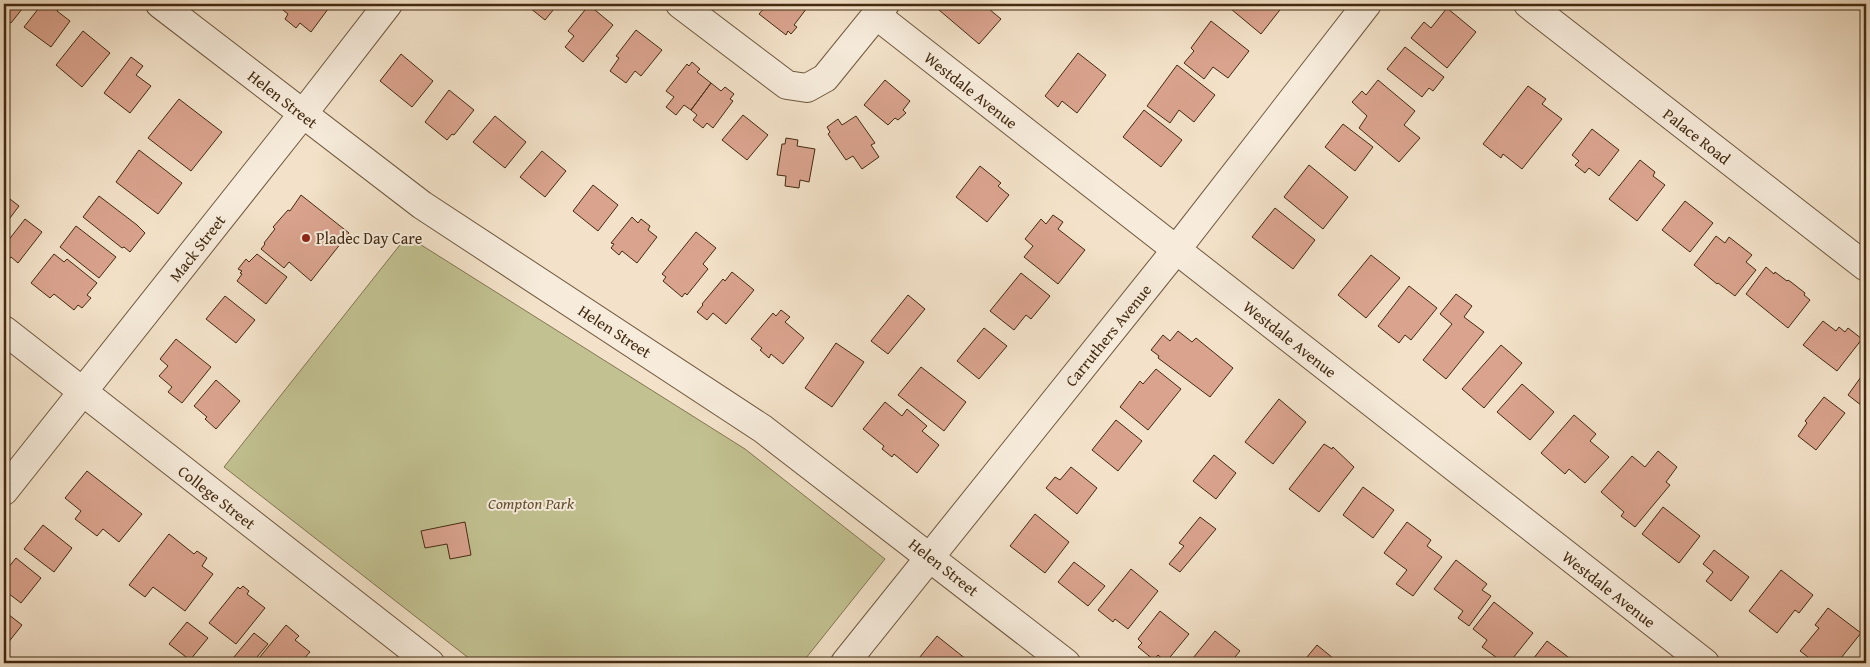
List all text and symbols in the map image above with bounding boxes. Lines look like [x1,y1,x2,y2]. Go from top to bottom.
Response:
street label: Westdale Avenue [919,46,1023,134]
street label: Helen Street [243,64,323,134]
street label: Palace Road [1658,102,1736,170]
street label: Mack Street [163,209,231,287]
place label: Pladec Day Care [316,226,422,250]
marker: Pladec Day Care [300,232,312,244]
street label: Carruthers Avenue [1059,279,1157,391]
street label: Westdale Avenue [1238,295,1342,383]
street label: Helen Street [574,298,657,364]
street label: College Street [173,459,261,535]
park label: Compton Park [488,491,575,515]
street label: Helen Street [904,532,984,602]
street label: Westdale Avenue [1557,545,1661,633]

